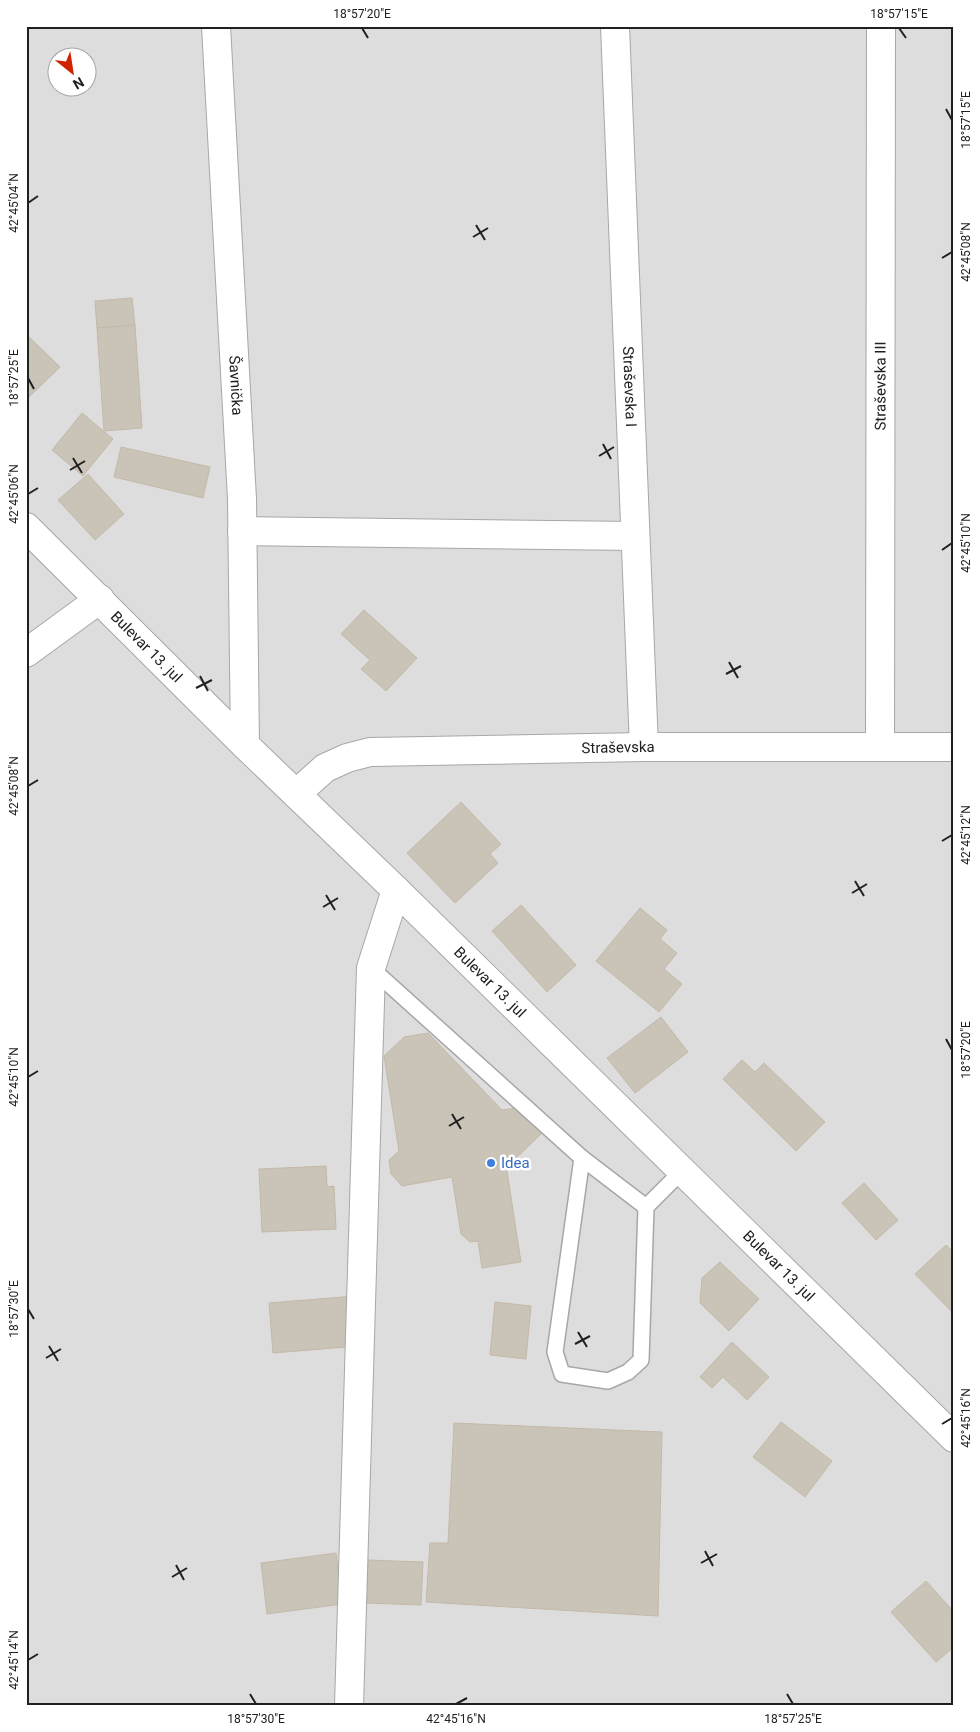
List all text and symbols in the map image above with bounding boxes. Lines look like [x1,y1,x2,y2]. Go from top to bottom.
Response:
text: 18°57'20"E [333,7,391,21]
text: 18°57'15"E [870,7,928,21]
north arrow [48,48,98,98]
text: N [70,74,87,93]
text: 18°57'15"E [959,91,973,149]
text: 42°45'04"N [7,173,21,233]
text: 42°45'08"N [959,222,973,282]
street label: Straševska III [871,341,890,431]
street label: Straševska I [619,346,640,428]
text: 18°57'25"E [7,349,21,407]
street label: Šavnička [225,355,246,416]
text: 42°45'06"N [7,464,21,524]
text: 42°45'10"N [959,513,973,573]
street label: Bulevar 13. jul [107,608,186,686]
street label: Straševska [581,738,655,757]
text: 42°45'08"N [7,756,21,816]
text: 42°45'12"N [959,805,973,865]
street label: Bulevar 13. jul [450,943,530,1021]
text: 18°57'20"E [959,1021,973,1079]
text: 42°45'10"N [7,1047,21,1107]
place label: Idea [501,1154,530,1172]
marker: Idea [485,1157,497,1169]
street label: Bulevar 13. jul [739,1227,819,1305]
text: 18°57'30"E [7,1280,21,1338]
text: 42°45'16"N [959,1388,973,1448]
text: 42°45'14"N [7,1630,21,1690]
text: 18°57'30"E [227,1712,285,1726]
text: 42°45'16"N [426,1712,486,1726]
text: 18°57'25"E [764,1712,822,1726]

